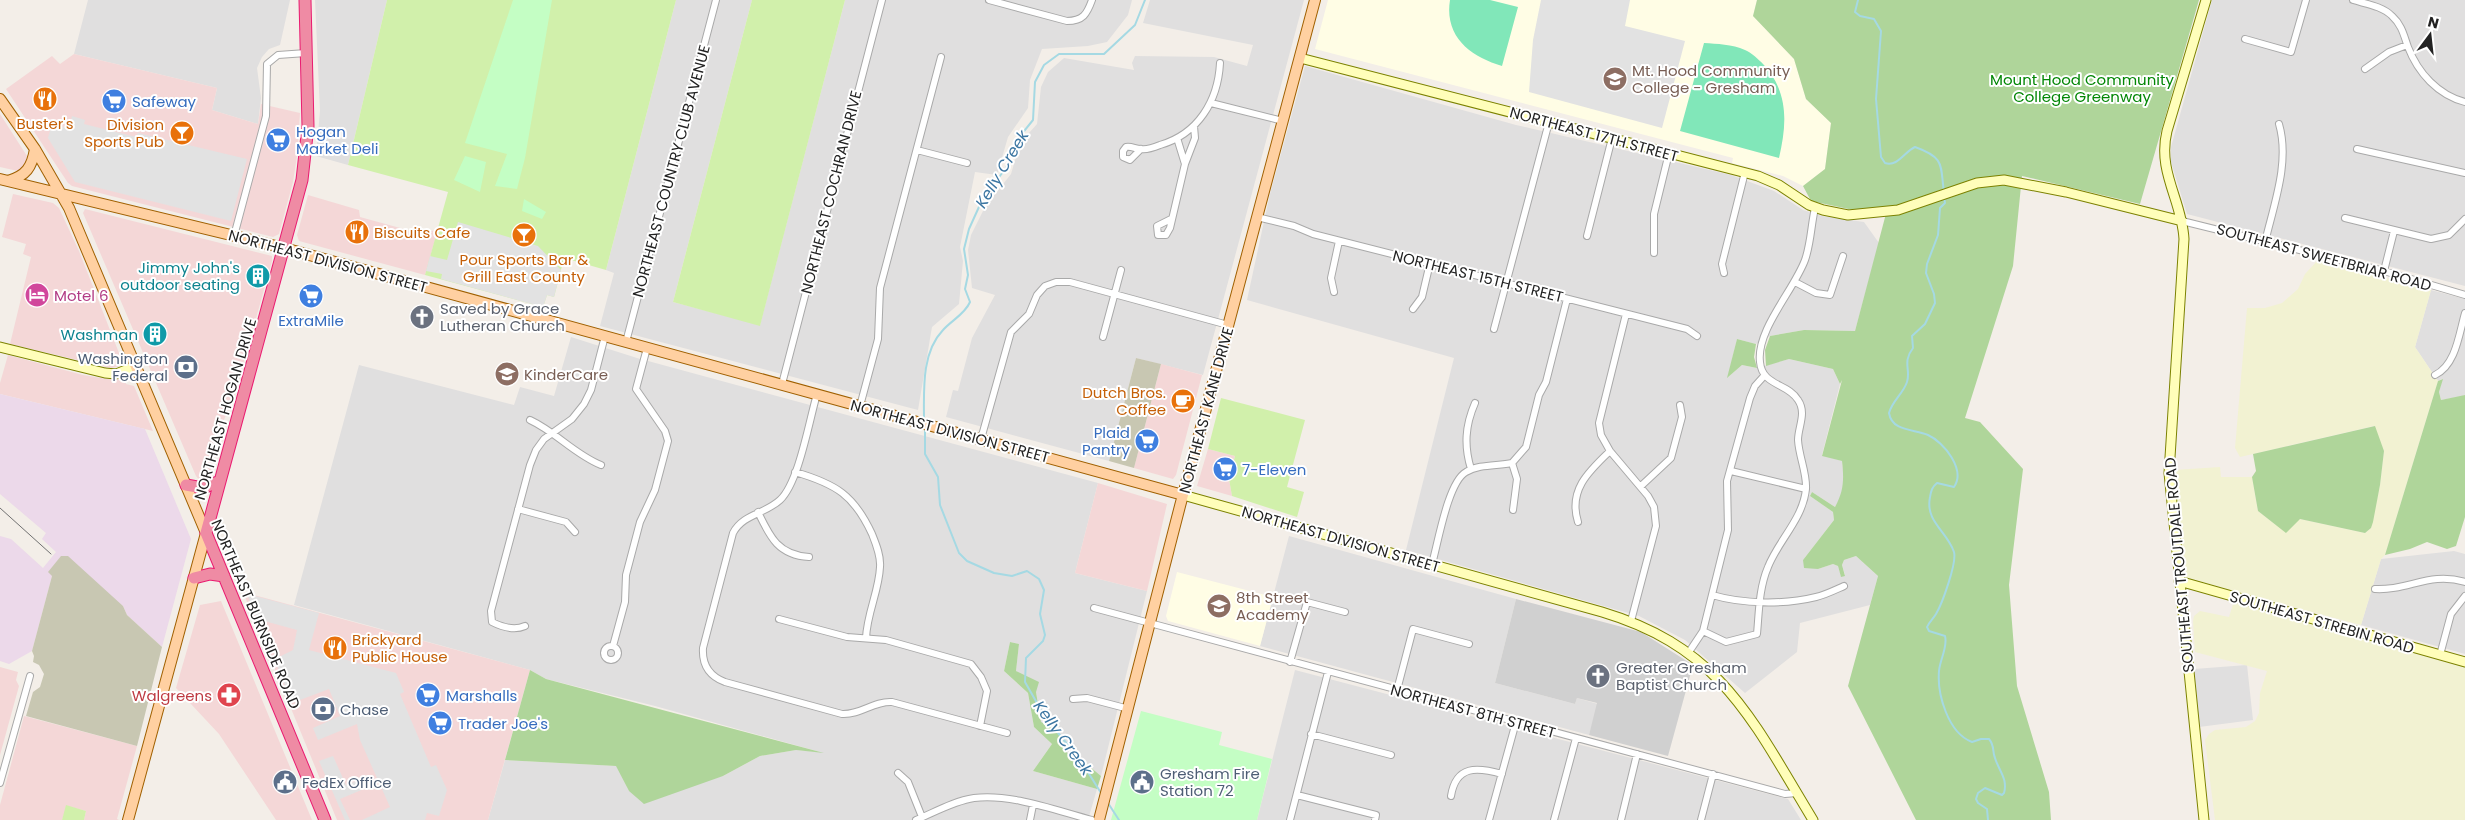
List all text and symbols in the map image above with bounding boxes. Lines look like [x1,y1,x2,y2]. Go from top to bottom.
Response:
north arrow [2405,10,2455,60]
text: N [2426,11,2441,33]
street label: NORTHEAST COUNTRY CLUB AVENUE [627,43,715,299]
place label: Mt. Hood Community College - Gresham [1632,60,1791,98]
school or university icon: Mt. Hood Community College - Gresham [1602,66,1628,92]
park label: Mount Hood Community College Greenway [1990,69,2174,107]
restaurant icon: Buster's [32,86,58,112]
supermarket icon: Safeway [101,88,127,114]
street label: NORTHEAST COCHRAN DRIVE [796,88,866,296]
place label: Safeway [132,91,197,112]
street label: NORTHEAST 17TH STREET [1507,101,1681,167]
place label: Buster's [16,113,74,134]
place label: Division Sports Pub [84,114,164,152]
bar icon: Division Sports Pub [169,120,195,146]
place label: Hogan Market Deli [296,121,378,159]
water label: Kelly Creek [970,125,1035,212]
supermarket icon: Hogan Market Deli [265,127,291,153]
street label: SOUTHEAST SWEETBRIAR ROAD [2214,218,2434,296]
restaurant icon: Biscuits Cafe [344,219,370,245]
place label: Biscuits Cafe [374,222,470,243]
bar icon: Pour Sports Bar & Grill East County [511,222,537,248]
street label: NORTHEAST DIVISION STREET [226,224,430,298]
street label: NORTHEAST 15TH STREET [1391,245,1565,307]
place label: Pour Sports Bar & Grill East County [460,249,588,287]
place label: Jimmy John's outdoor seating [120,257,240,295]
building icon: Jimmy John's outdoor seating [245,263,271,289]
hotel icon: Motel 6 [24,282,50,308]
supermarket icon: ExtraMile [298,283,324,309]
place label: Motel 6 [54,285,109,306]
place label: Saved by Grace Lutheran Church [440,298,565,336]
church icon: Saved by Grace Lutheran Church [409,304,435,330]
place label: ExtraMile [278,310,344,331]
street label: NORTHEAST HOGAN DRIVE [189,316,261,502]
building icon: Washman [142,321,168,347]
place label: Washman [61,324,138,345]
street label: NORTHEAST KANE DRIVE [1174,325,1238,495]
place label: Washington Federal [78,348,168,386]
bank icon: Washington Federal [173,354,199,380]
school or university icon: KinderCare [494,361,520,387]
place label: KinderCare [524,364,608,385]
place label: Dutch Bros. Coffee [1082,382,1166,420]
cafe icon: Dutch Bros. Coffee [1170,388,1196,414]
street label: NORTHEAST DIVISION STREET [848,394,1052,468]
place label: Plaid Pantry [1082,422,1131,460]
supermarket icon: Plaid Pantry [1134,428,1160,454]
supermarket icon: 7-Eleven [1212,456,1238,482]
street label: SOUTHEAST TROUTDALE ROAD [2159,457,2199,673]
place label: 7-Eleven [1242,459,1306,480]
street label: NORTHEAST DIVISION STREET [1239,501,1443,577]
street label: NORTHEAST BURNSIDE ROAD [206,516,306,712]
street label: SOUTHEAST STREBIN ROAD [2227,586,2417,658]
place label: 8th Street Academy [1236,587,1309,625]
school or university icon: 8th Street Academy [1206,593,1232,619]
place label: Brickyard Public House [352,629,448,667]
restaurant icon: Brickyard Public House [322,635,348,661]
place label: Greater Gresham Baptist Church [1616,657,1747,695]
church icon: Greater Gresham Baptist Church [1585,663,1611,689]
street label: NORTHEAST 8TH STREET [1388,679,1558,743]
pharmacy icon: Walgreens [216,682,242,708]
supermarket icon: Marshalls [415,682,441,708]
place label: Walgreens [132,685,212,706]
place label: Marshalls [446,685,518,706]
bank icon: Chase [310,696,336,722]
water label: Kelly Creek [1028,696,1098,781]
place label: Chase [340,699,388,720]
supermarket icon: Trader Joe's [427,710,453,736]
place label: Trader Joe's [458,713,548,734]
place label: Gresham Fire Station 72 [1160,763,1260,801]
public building icon: FedEx Office [272,769,298,795]
public building icon: Gresham Fire Station 72 [1129,769,1155,795]
place label: FedEx Office [302,772,392,793]

